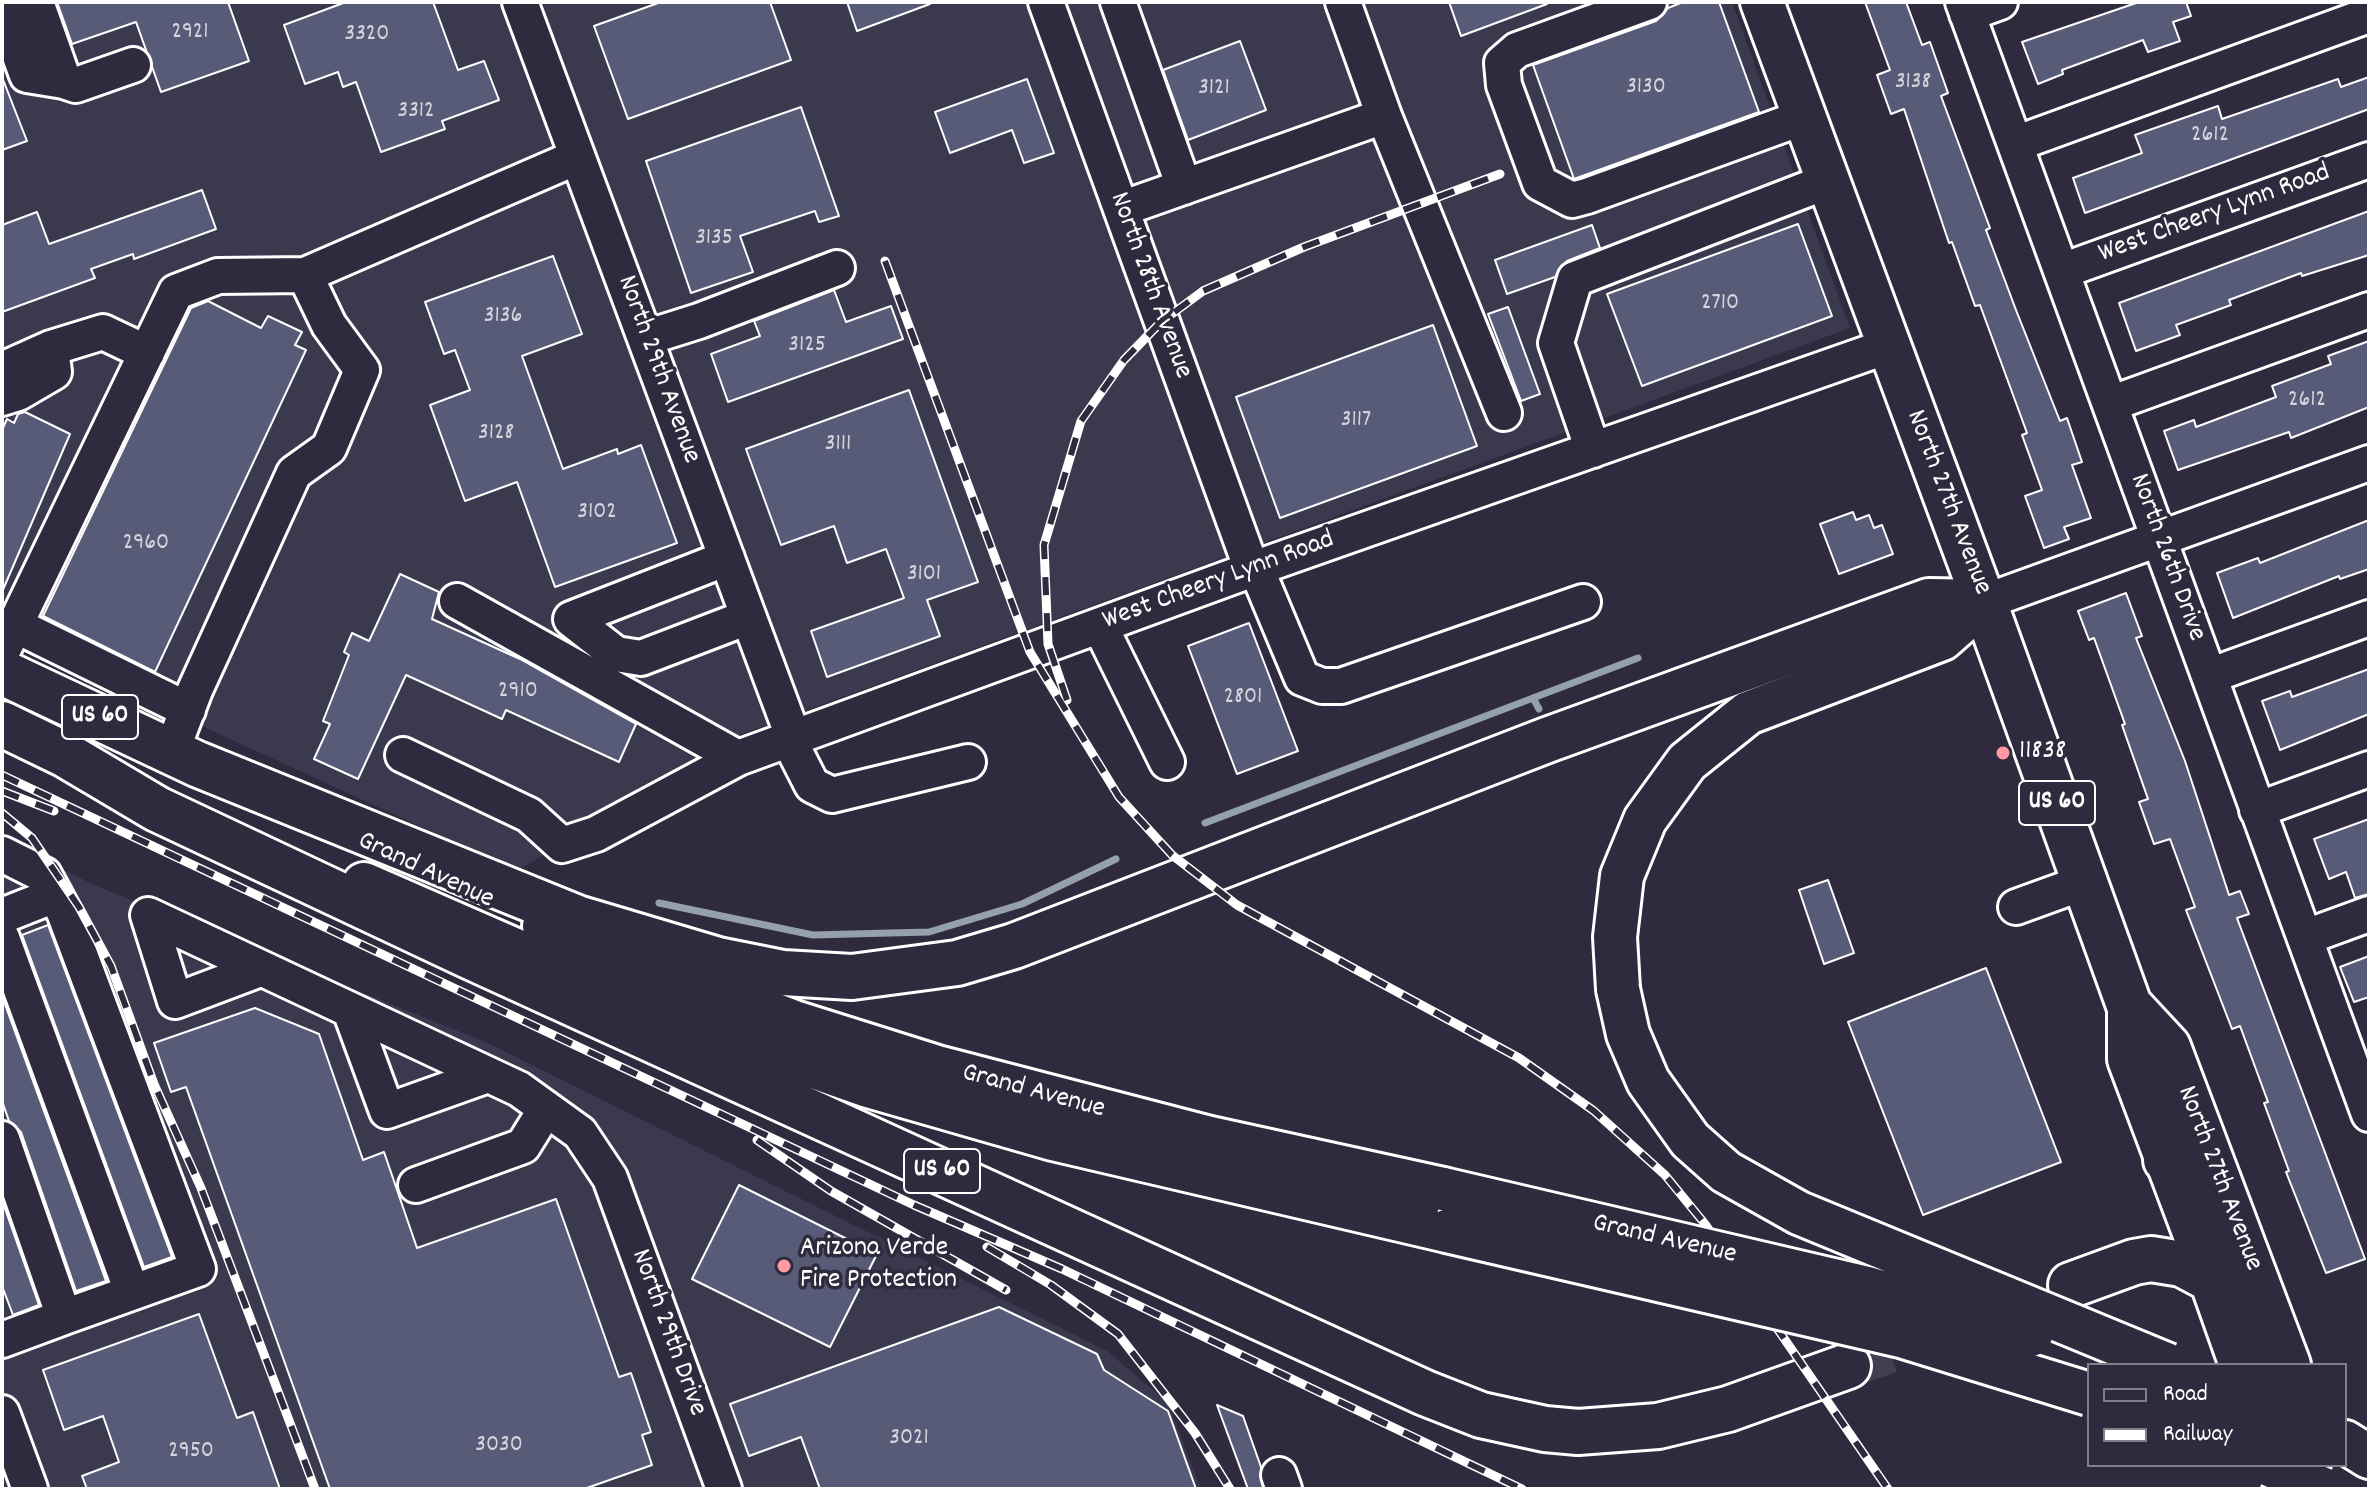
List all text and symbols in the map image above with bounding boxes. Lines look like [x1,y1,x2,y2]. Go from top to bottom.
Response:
house number: 2921 [171,20,209,48]
house number: 3320 [345,22,389,50]
house number: 3138 [1895,70,1931,98]
house number: 3130 [1626,75,1666,103]
house number: 3121 [1198,76,1230,104]
house number: 3312 [397,99,435,127]
house number: 2612 [2191,123,2229,151]
street label: West Cheery Lynn Road [2095,158,2335,272]
street label: North 28th Avenue [1100,188,1198,384]
house number: 3135 [695,226,733,254]
street label: North 29th Avenue [607,271,707,469]
house number: 2710 [1701,291,1739,319]
house number: 3136 [484,304,522,332]
house number: 3125 [788,333,826,361]
house number: 2612 [2288,388,2326,416]
street label: North 27th Avenue [1896,406,1998,600]
house number: 3117 [1341,408,1371,436]
house number: 3128 [478,421,514,449]
house number: 3111 [825,432,851,460]
street label: North 26th Drive [2120,470,2212,646]
house number: 3102 [577,500,617,528]
street label: West Cheery Lynn Road [1099,525,1339,639]
house number: 2960 [123,531,169,559]
house number: 3101 [907,562,941,590]
house number: 2910 [498,679,538,707]
house number: 2801 [1224,685,1262,713]
road number: US 60 [62,695,138,739]
place label: 11838 [2019,736,2066,770]
marker: 11838 [1994,744,2012,762]
road number: US 60 [2019,781,2095,825]
street label: Grand Avenue [351,826,499,918]
street label: Grand Avenue [958,1058,1108,1128]
street label: North 27th Avenue [2167,1082,2269,1276]
road number: US 60 [904,1149,980,1193]
street label: Grand Avenue [1589,1208,1739,1274]
place label: Arizona Verde Fire Protection [800,1233,957,1299]
street label: North 29th Drive [621,1245,713,1421]
marker: Arizona Verde Fire Protection [775,1257,793,1275]
legend [2087,1363,2347,1467]
text: Road [2163,1378,2208,1412]
text: Railway [2163,1418,2232,1452]
house number: 3021 [889,1426,929,1454]
house number: 3030 [475,1433,523,1461]
house number: 2950 [168,1439,214,1467]

